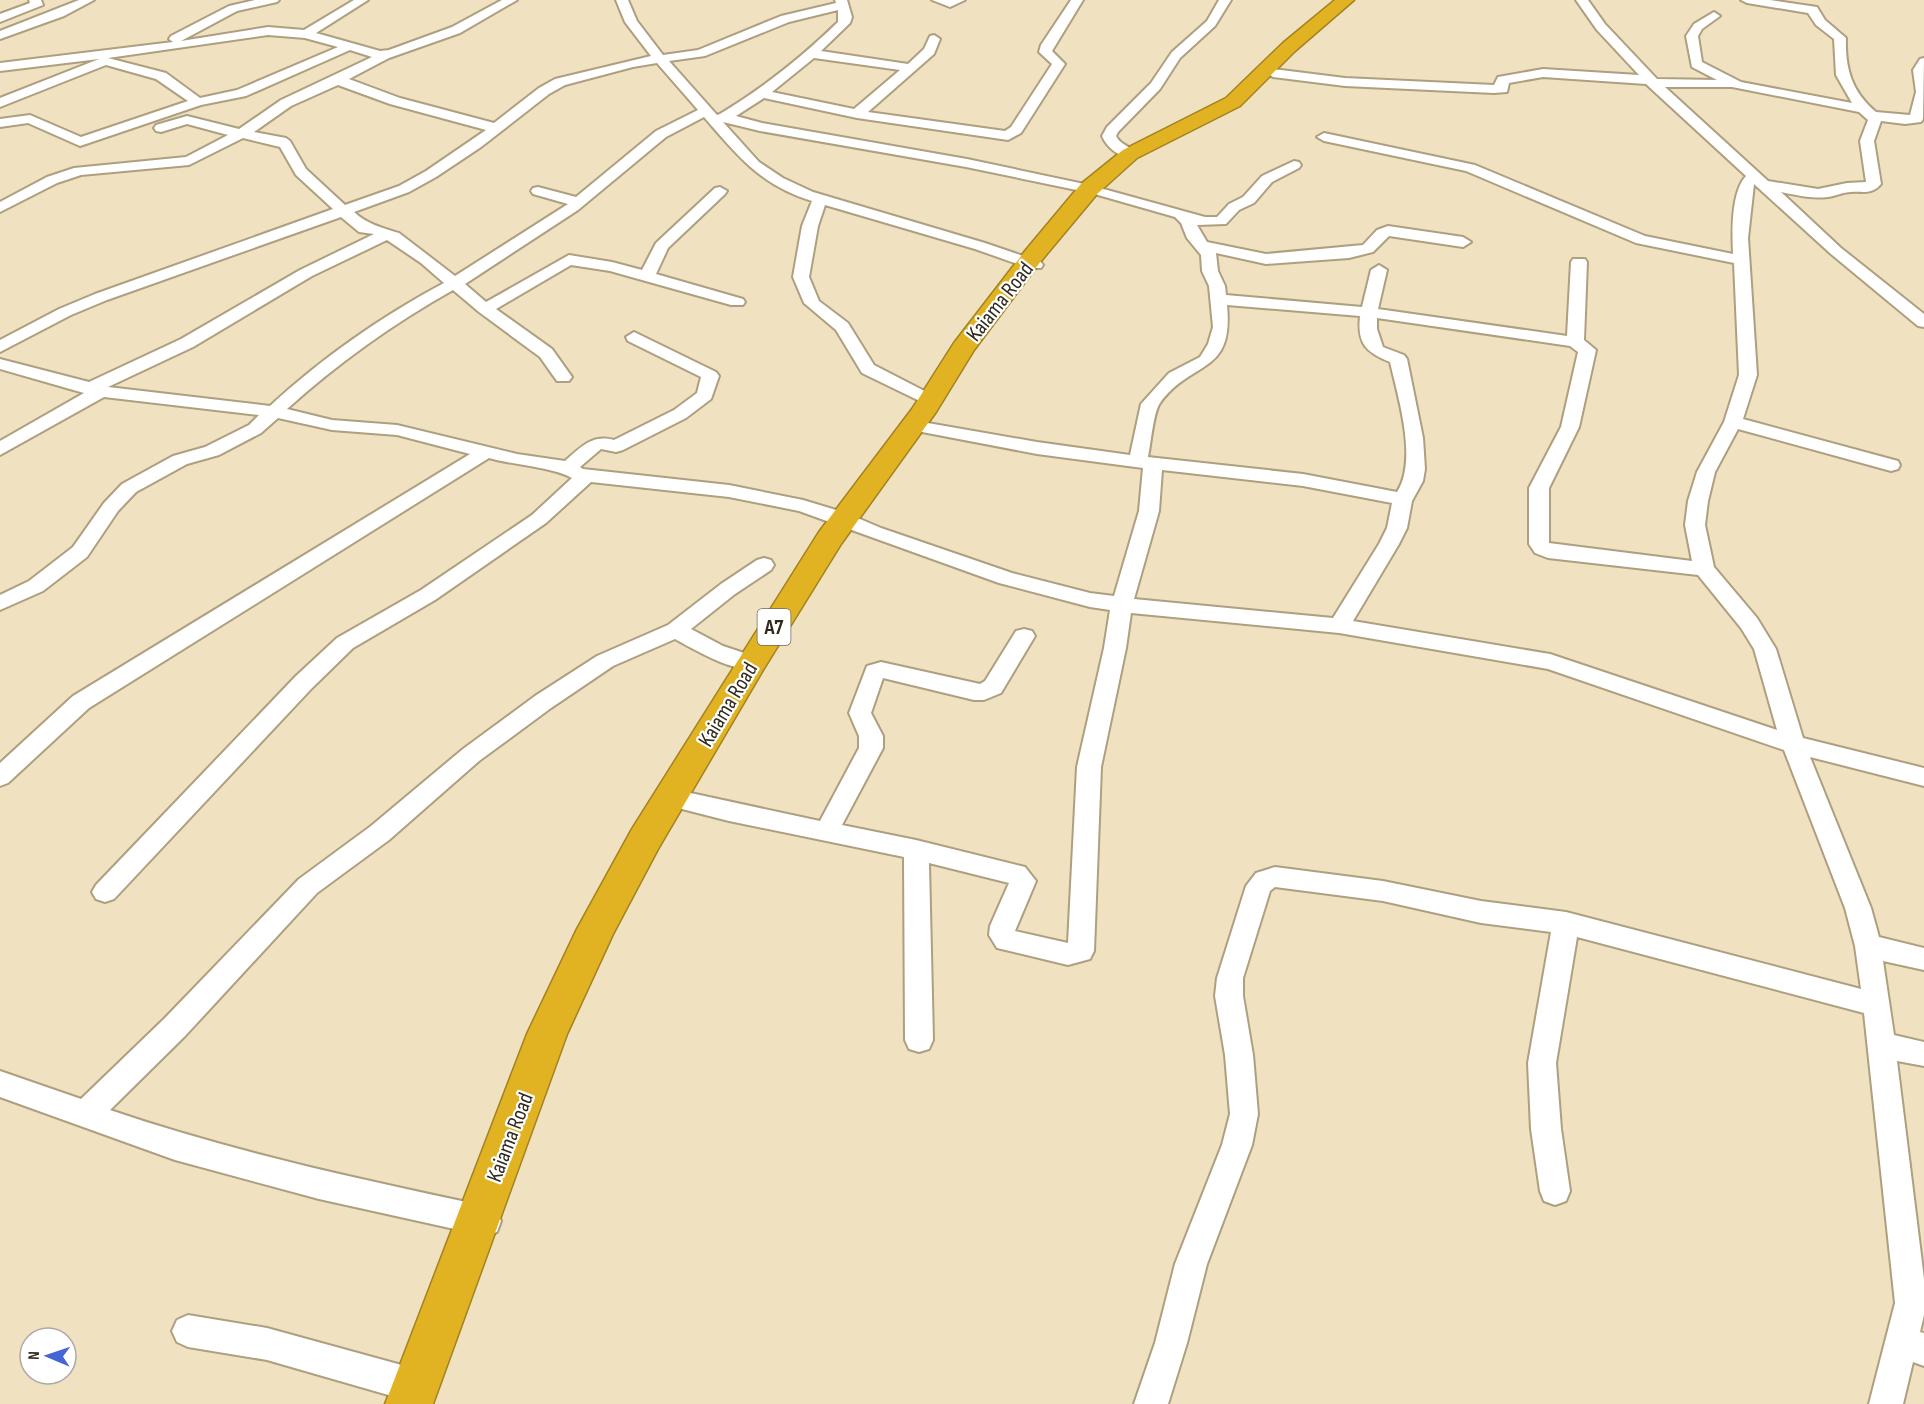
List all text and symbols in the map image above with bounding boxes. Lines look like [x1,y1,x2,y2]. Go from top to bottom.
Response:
street label: Kaiama Road [961,257,1040,347]
road number: A7 [758,609,790,645]
street label: Kaiama Road [693,658,764,752]
street label: Kaiama Road [481,1089,540,1186]
north arrow [18,1326,78,1386]
text: N [25,1351,44,1360]

